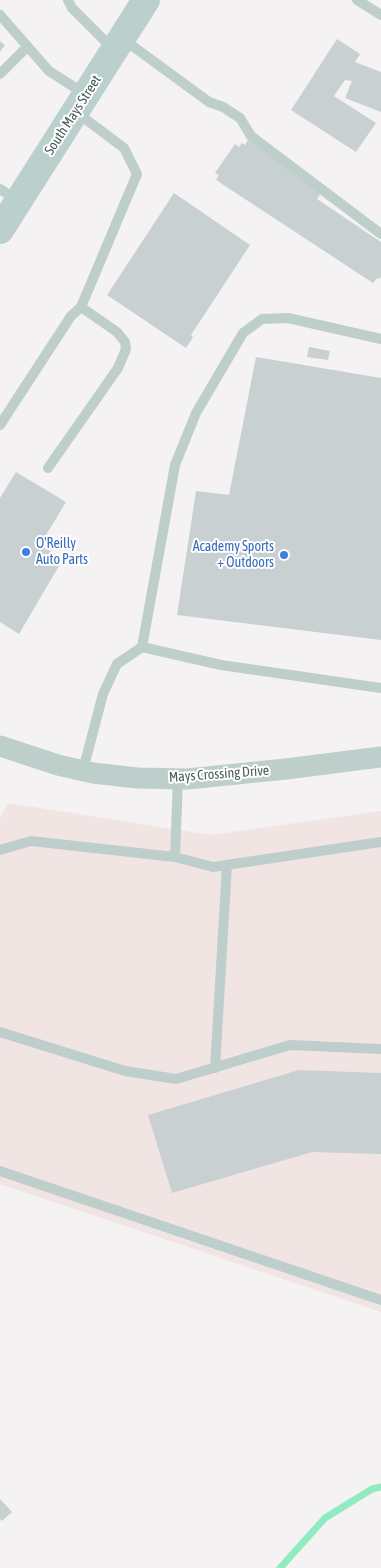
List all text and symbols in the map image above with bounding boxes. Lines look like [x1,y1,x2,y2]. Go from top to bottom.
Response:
street label: South Mays Street [41,72,105,158]
place label: O'Reilly Auto Parts [36,536,88,568]
place label: Academy Sports + Outdoors [193,539,274,572]
marker: O'Reilly Auto Parts [20,546,32,558]
marker: Academy Sports + Outdoors [278,549,290,561]
street label: Mays Crossing Drive [168,762,270,786]

